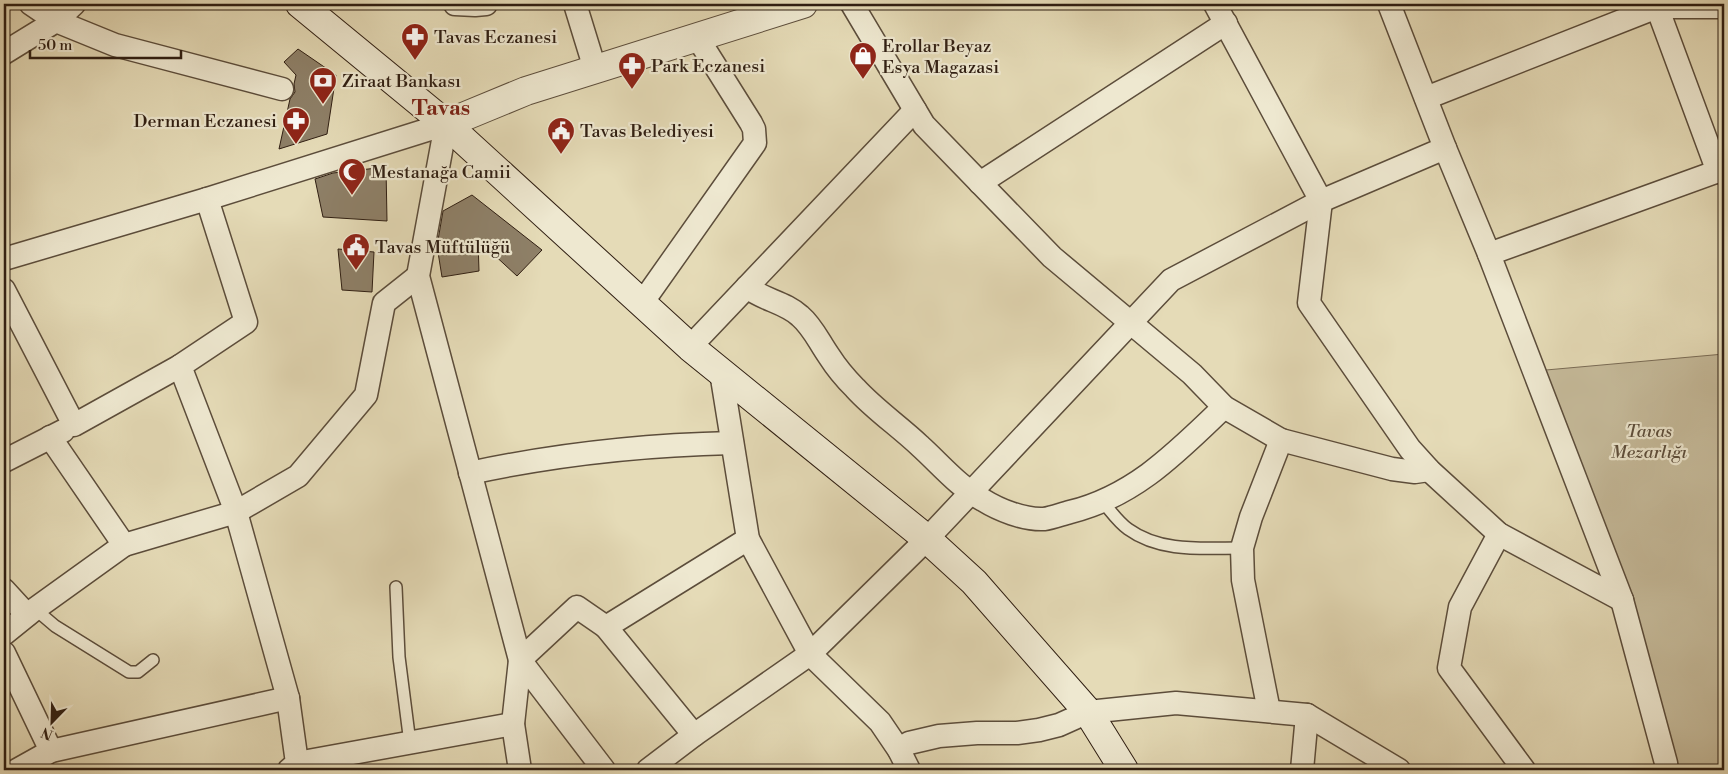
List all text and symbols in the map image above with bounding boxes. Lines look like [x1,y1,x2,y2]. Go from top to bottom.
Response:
pharmacy icon: Tavas Eczanesi [400,22,430,61]
place label: Tavas Eczanesi [434,26,557,49]
scale bar [30,28,181,60]
place label: Erollar Beyaz Esya Magazasi [882,35,999,79]
text: 50 m [38,36,72,55]
shop icon: Erollar Beyaz Esya Magazasi [848,41,878,80]
pharmacy icon: Park Eczanesi [617,51,647,90]
place label: Park Eczanesi [651,55,765,78]
bank icon: Ziraat Bankası [308,66,338,105]
place label: Ziraat Bankası [342,70,461,93]
district label: Tavas [412,95,470,122]
pharmacy icon: Derman Eczanesi [281,106,311,145]
place label: Derman Eczanesi [134,110,277,133]
public building icon: Tavas Belediyesi [546,116,576,155]
place label: Tavas Belediyesi [580,120,714,143]
mosque icon: Mestanağa Camii [337,157,367,196]
place label: Mestanağa Camii [371,161,511,184]
public building icon: Tavas Müftülüğü [341,232,371,271]
place label: Tavas Müftülüğü [375,236,511,259]
park label: Tavas Mezarlığı [1611,420,1688,464]
north arrow [28,696,78,746]
text: N [39,723,56,743]

